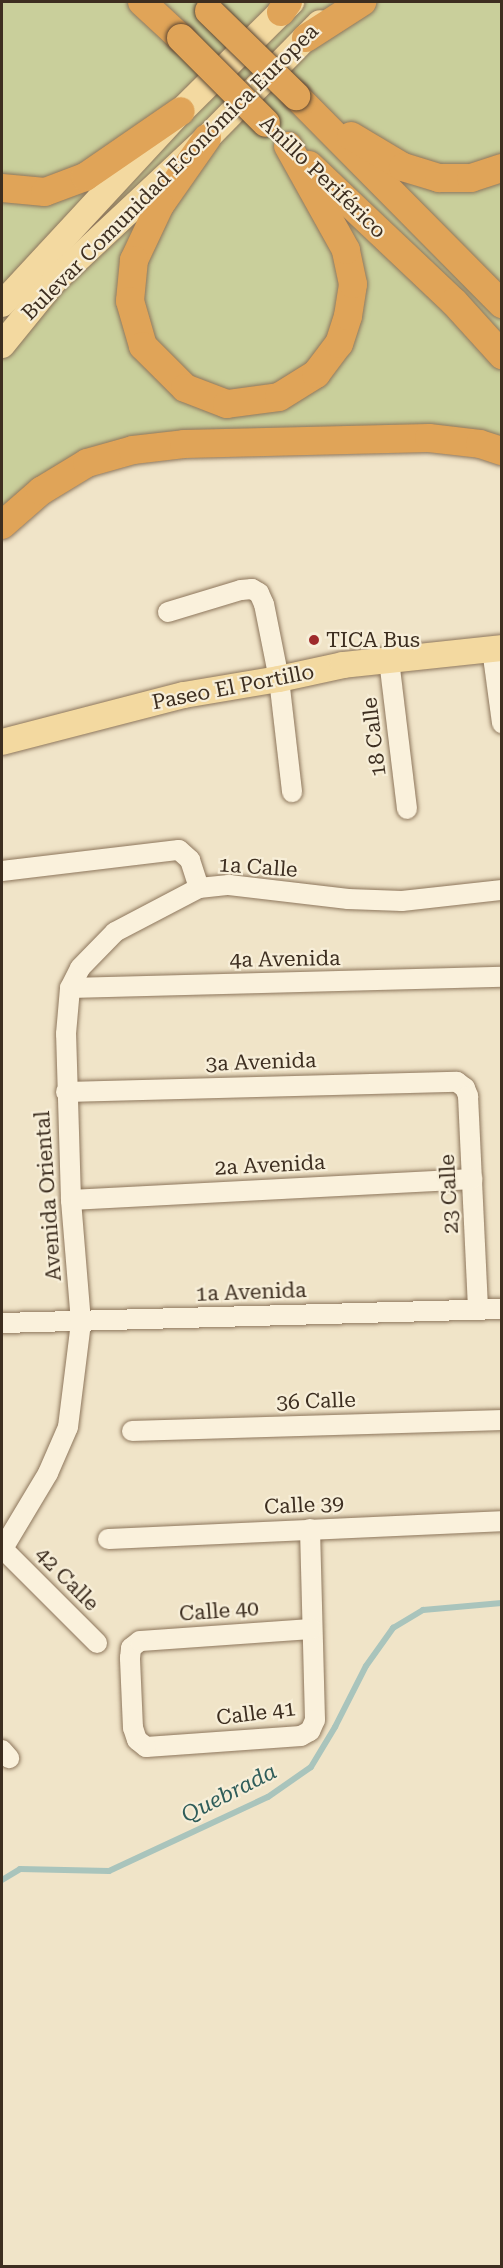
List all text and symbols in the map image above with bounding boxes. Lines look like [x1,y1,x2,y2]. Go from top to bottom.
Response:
street label: Bulevar Comunidad Económica Europea [17,19,323,325]
street label: Anillo Periférico [255,110,391,244]
place label: TICA Bus [326,627,420,653]
marker: TICA Bus [307,633,321,647]
street label: Paseo El Portillo [150,659,316,715]
street label: 18 Calle [357,696,391,778]
street label: 1a Calle [218,852,298,882]
street label: 4a Avenida [229,945,341,973]
street label: 3a Avenida [205,1047,317,1077]
street label: Avenida Oriental [29,1110,67,1282]
street label: 2a Avenida [214,1150,326,1180]
street label: 23 Calle [434,1154,464,1234]
street label: 1a Avenida [195,1277,307,1307]
street label: 36 Calle [276,1387,356,1415]
street label: Calle 39 [264,1490,344,1520]
street label: 42 Calle [30,1542,104,1616]
street label: Calle 40 [178,1596,260,1626]
street label: Calle 41 [215,1696,297,1730]
water label: Quebrada [177,1758,281,1828]

